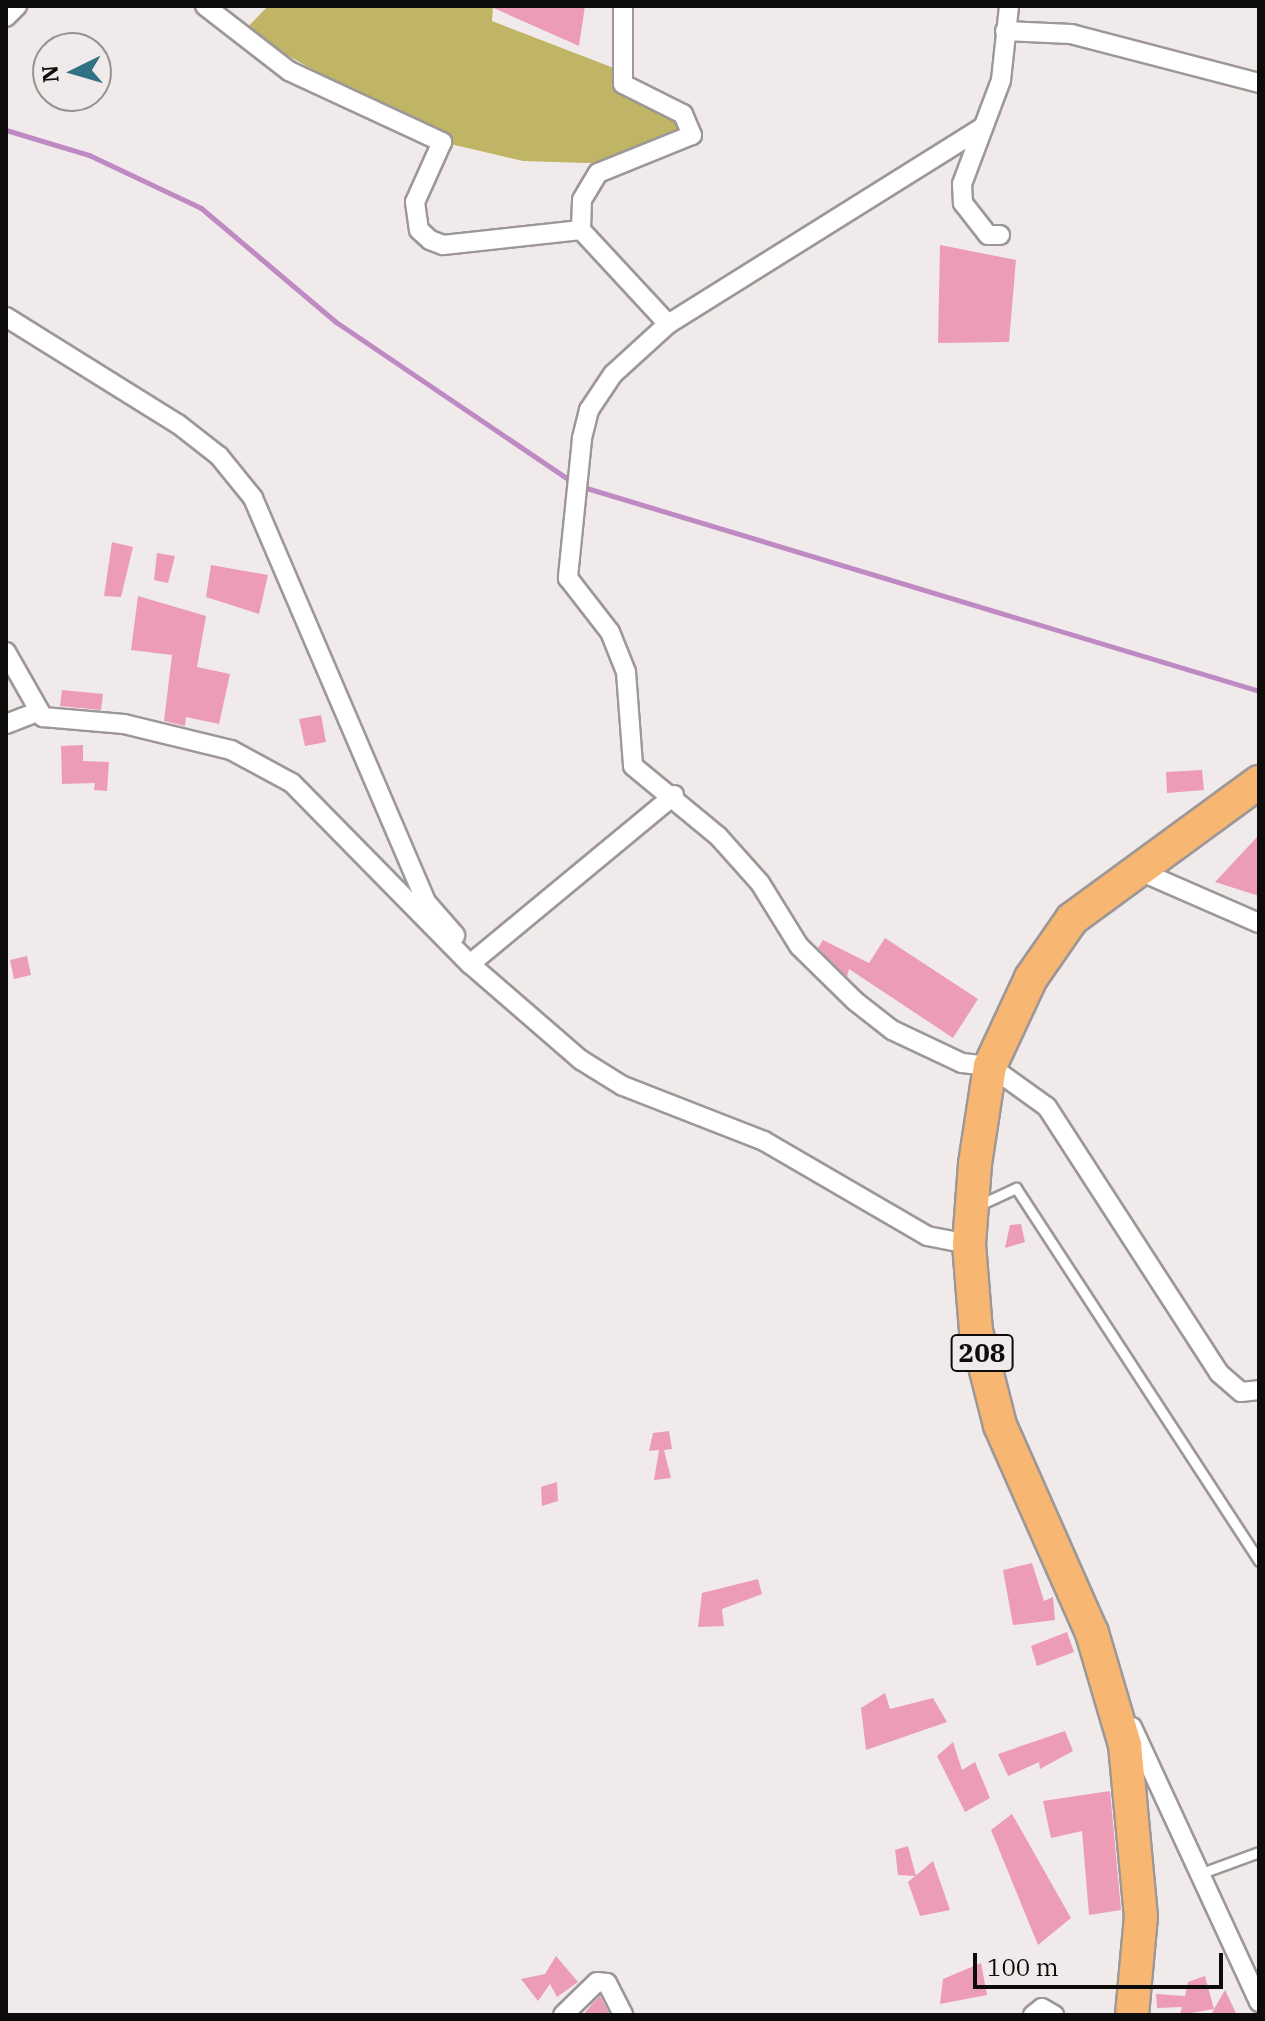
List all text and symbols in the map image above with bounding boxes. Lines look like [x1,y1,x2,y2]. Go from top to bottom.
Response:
north arrow [32,32,112,112]
text: N [34,64,65,84]
road number: 208 [950,1331,1014,1375]
scale bar [977,1937,1227,1987]
text: 100 m [987,1951,1059,1983]

